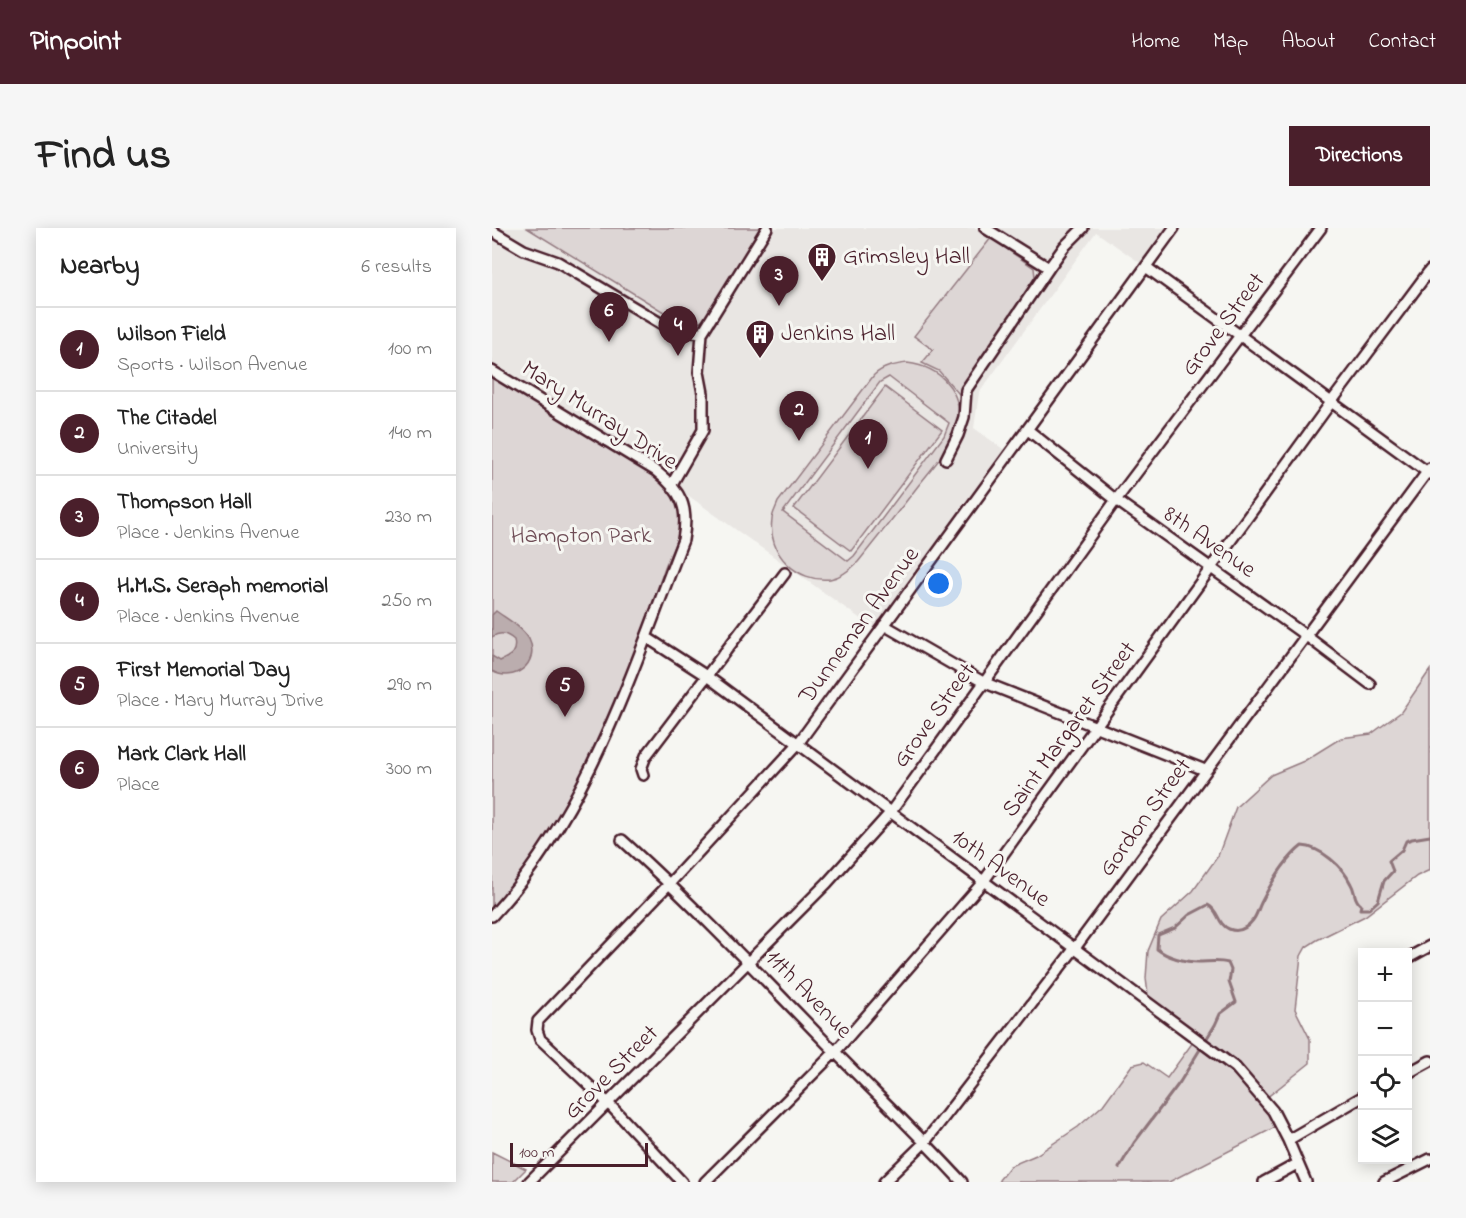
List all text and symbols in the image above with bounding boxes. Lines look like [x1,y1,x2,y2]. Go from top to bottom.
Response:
text: Pinpoint [30,22,121,63]
text: Home [1131,27,1180,57]
text: Map [1213,27,1248,57]
text: About [1281,27,1335,57]
text: Contact [1368,27,1436,57]
text: Find us [36,126,171,187]
button: Directions [1289,126,1430,186]
place label: Grimsley Hall [843,240,970,276]
building icon: Grimsley Hall [806,241,838,283]
text: Nearby [60,248,139,286]
text: 6 results [361,253,432,282]
pin: 3 [760,256,798,306]
street label: Grove Street [1173,266,1275,384]
pin: 6 [590,292,628,342]
pin: 4 [658,306,698,356]
place label: Jenkins Hall [781,317,895,352]
building icon: Jenkins Hall [744,318,776,360]
text: Wilson Field [117,319,226,351]
text: 1 [76,335,83,364]
text: 100 m [388,335,432,364]
text: Sports · Wilson Avenue [117,351,307,380]
street label: Mary Murray Drive [514,352,684,481]
pin: 2 [780,392,818,441]
text: The Citadel [117,403,217,435]
text: 2 [75,419,84,448]
text: 140 m [388,419,432,448]
pin: 1 [848,420,887,469]
text: University [117,435,198,464]
text: Thompson Hall [117,487,252,519]
street label: 8th Avenue [1155,498,1263,588]
text: 3 [75,503,84,532]
text: 230 m [385,503,432,532]
text: Place · Jenkins Avenue [117,519,299,548]
park label: Hampton Park [511,519,652,554]
street label: Dunneman Avenue [790,540,929,713]
your location [924,569,953,598]
text: H.M.S. Seraph memorial [117,571,328,603]
text: 4 [75,587,84,616]
text: 250 m [381,587,432,616]
text: Place · Jenkins Avenue [117,603,299,632]
street label: Saint Margaret Street [994,635,1146,825]
text: First Memorial Day [117,655,290,687]
street label: Grove Street [885,656,985,776]
pin: 5 [546,668,584,717]
text: 5 [74,671,85,700]
text: 290 m [387,671,432,700]
text: Place · Mary Murray Drive [117,687,324,716]
text: Mark Clark Hall [117,739,246,771]
street label: Gordon Street [1091,751,1201,885]
text: 6 [75,755,84,784]
text: 300 m [386,755,432,784]
text: Place [117,771,159,800]
street label: 10th Avenue [943,821,1057,917]
street label: 11th Avenue [756,942,860,1048]
map controls [1358,948,1412,1164]
button: + [1358,948,1412,1002]
button: − [1358,1002,1412,1056]
street label: Grove Street [556,1017,668,1129]
button: locate [1358,1056,1412,1110]
button: layers [1358,1110,1412,1164]
scale bar [510,1140,648,1168]
text: 100 m [519,1141,554,1165]

